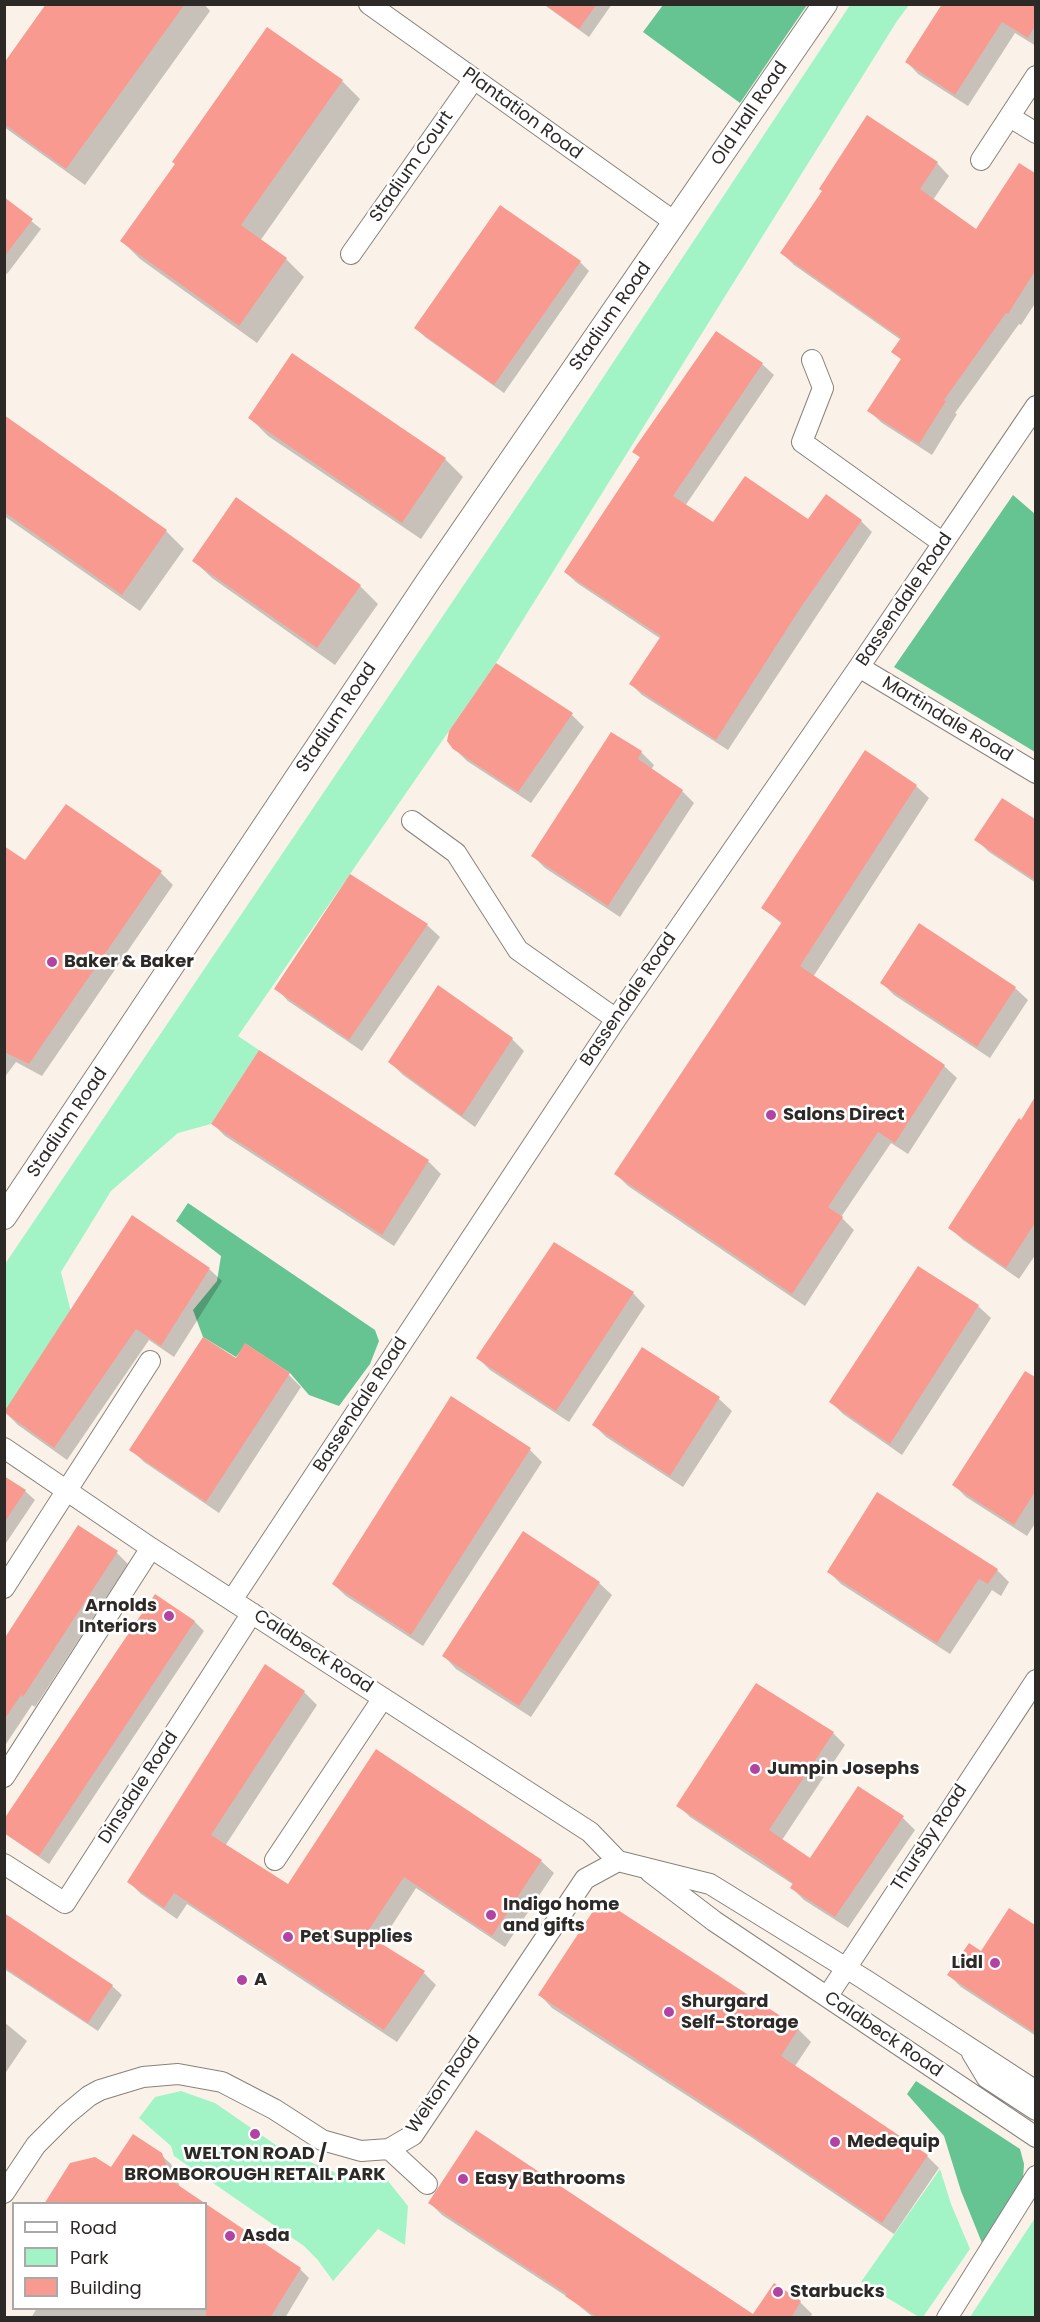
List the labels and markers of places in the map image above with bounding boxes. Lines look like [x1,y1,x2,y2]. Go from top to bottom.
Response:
place label: Baker & Baker [64,951,194,973]
marker: Baker & Baker [45,955,59,969]
place label: Salons Direct [783,1104,904,1126]
marker: Salons Direct [764,1108,778,1122]
place label: Arnolds Interiors [79,1595,157,1638]
marker: Arnolds Interiors [162,1609,176,1623]
place label: Jumpin Josephs [767,1758,919,1780]
marker: Jumpin Josephs [748,1762,762,1776]
place label: Indigo home and gifts [503,1894,619,1936]
marker: Indigo home and gifts [484,1908,498,1922]
place label: Pet Supplies [300,1926,413,1948]
marker: Pet Supplies [281,1930,295,1944]
place label: Lidl [952,1952,983,1974]
marker: Lidl [988,1956,1002,1970]
place label: A [254,1969,267,1991]
marker: A [235,1973,249,1987]
place label: Shurgard Self-Storage [681,1991,798,2034]
marker: Shurgard Self-Storage [662,2005,676,2019]
marker: WELTON ROAD / BROMBOROUGH RETAIL PARK [248,2127,262,2141]
place label: Medequip [847,2131,940,2153]
marker: Medequip [828,2135,842,2149]
place label: WELTON ROAD / BROMBOROUGH RETAIL PARK [124,2143,386,2186]
place label: Easy Bathrooms [475,2168,625,2190]
marker: Easy Bathrooms [456,2172,470,2186]
place label: Asda [242,2225,290,2247]
marker: Asda [223,2229,237,2243]
place label: Starbucks [790,2281,885,2303]
marker: Starbucks [771,2285,785,2299]

